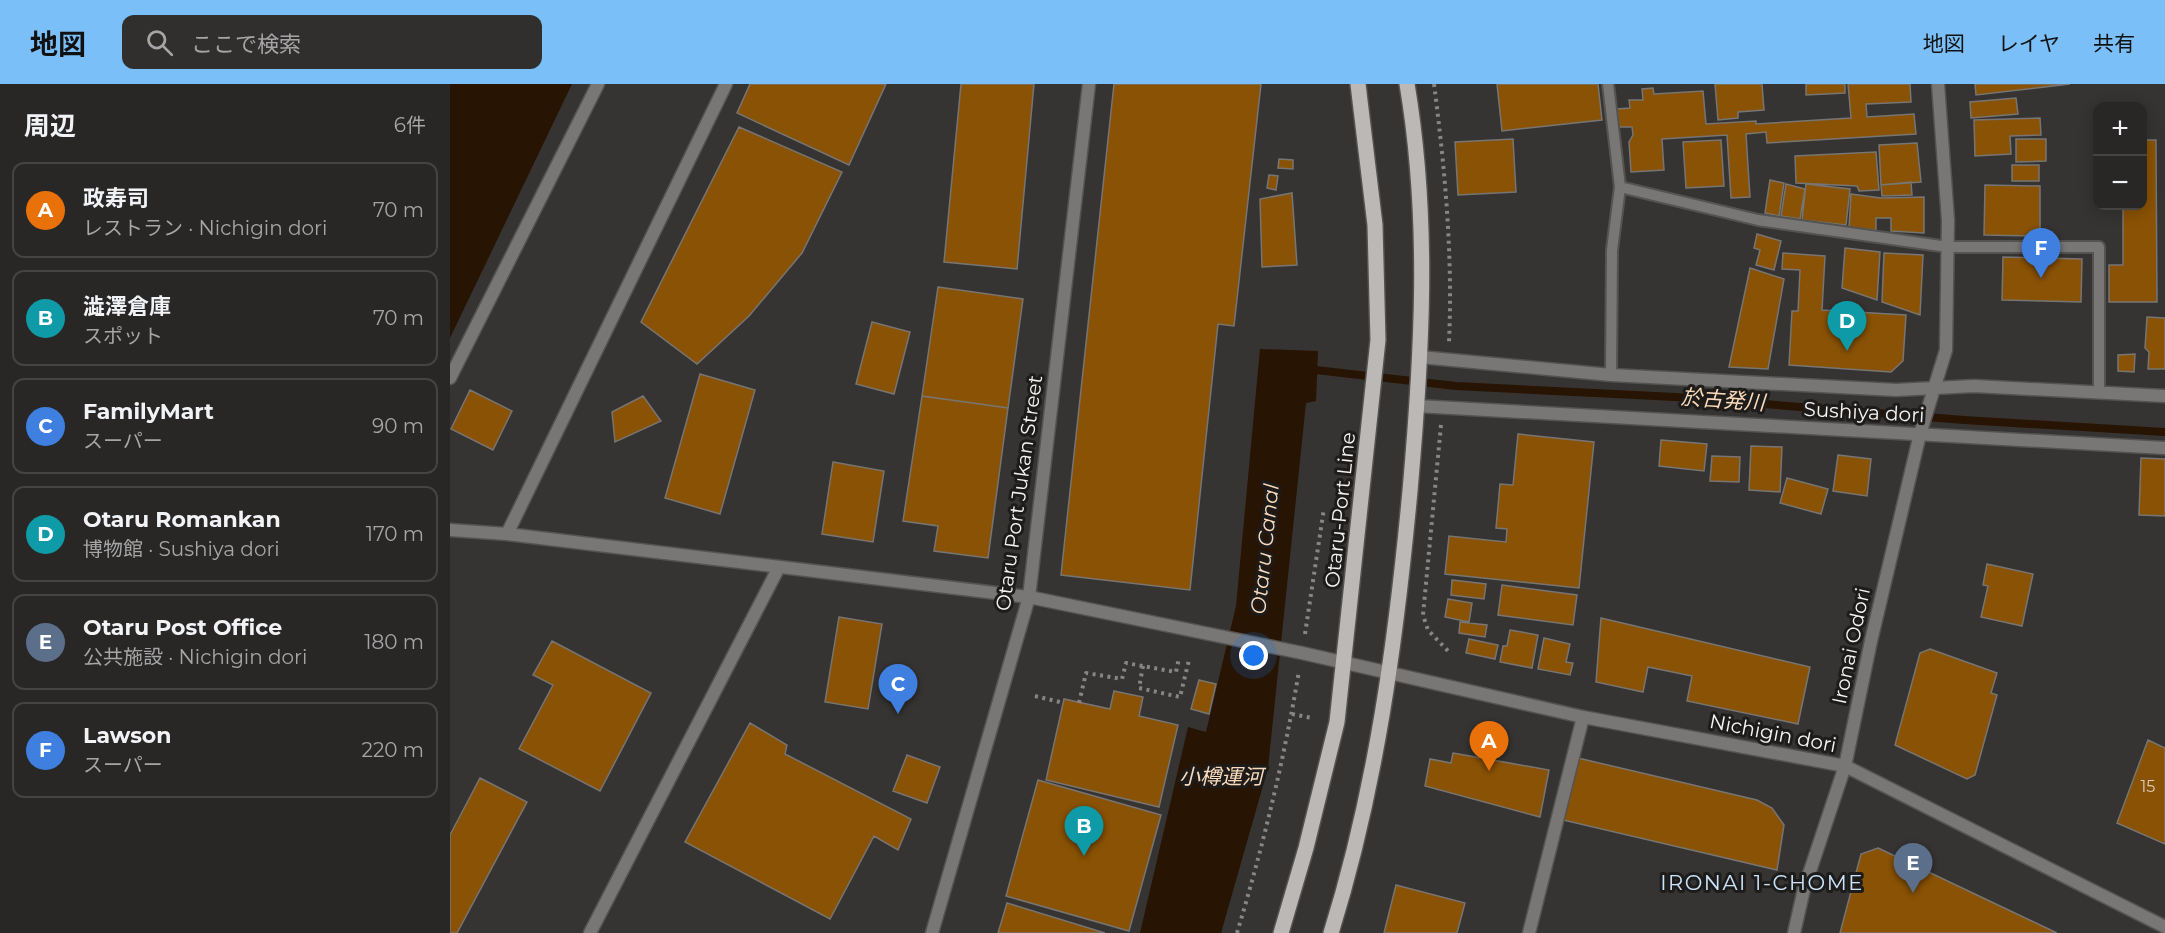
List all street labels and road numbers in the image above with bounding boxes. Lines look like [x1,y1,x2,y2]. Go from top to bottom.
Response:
street label: Otaru Port Jukan Street [991,374,1047,612]
street label: Sushiya dori [1803,397,1925,427]
street label: Otaru-Port Line [1320,431,1360,589]
street label: Ironai Odori [1827,586,1875,706]
street label: Nichigin dori [1707,709,1839,757]

